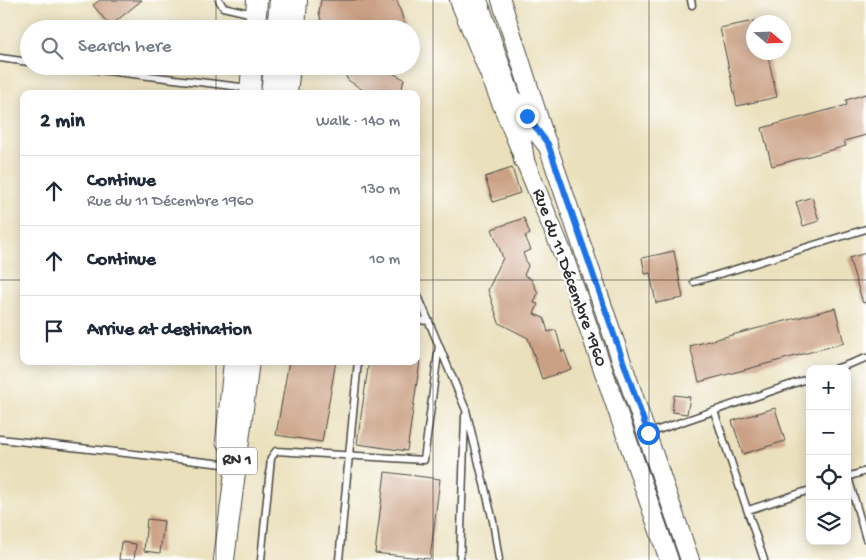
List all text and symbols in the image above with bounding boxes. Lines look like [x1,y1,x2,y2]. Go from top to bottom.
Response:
north arrow [746,15,791,60]
search box [20,20,420,75]
icon: search [38,34,66,62]
text: Search here [78,36,172,59]
route end [516,105,539,128]
text: 2 min [40,110,85,135]
text: Walk · 140 m [316,113,400,132]
text: Continue [87,170,156,193]
icon: ahead [40,177,68,205]
text: 130 m [361,181,400,200]
street label: Rue du 11 Décembre 1960 [527,186,611,370]
text: Rue du 11 Décembre 1960 [87,193,254,212]
icon: ahead [40,247,68,275]
text: Continue [87,249,156,272]
text: 10 m [369,251,400,270]
icon: arrive [40,317,68,345]
text: Arrive at destination [87,319,251,342]
map controls [806,365,851,545]
button: + [806,365,851,410]
button: − [806,410,851,455]
route start [637,422,660,445]
road number: RN 1 [217,448,257,474]
button: locate [806,455,851,500]
button: layers [806,500,851,545]

